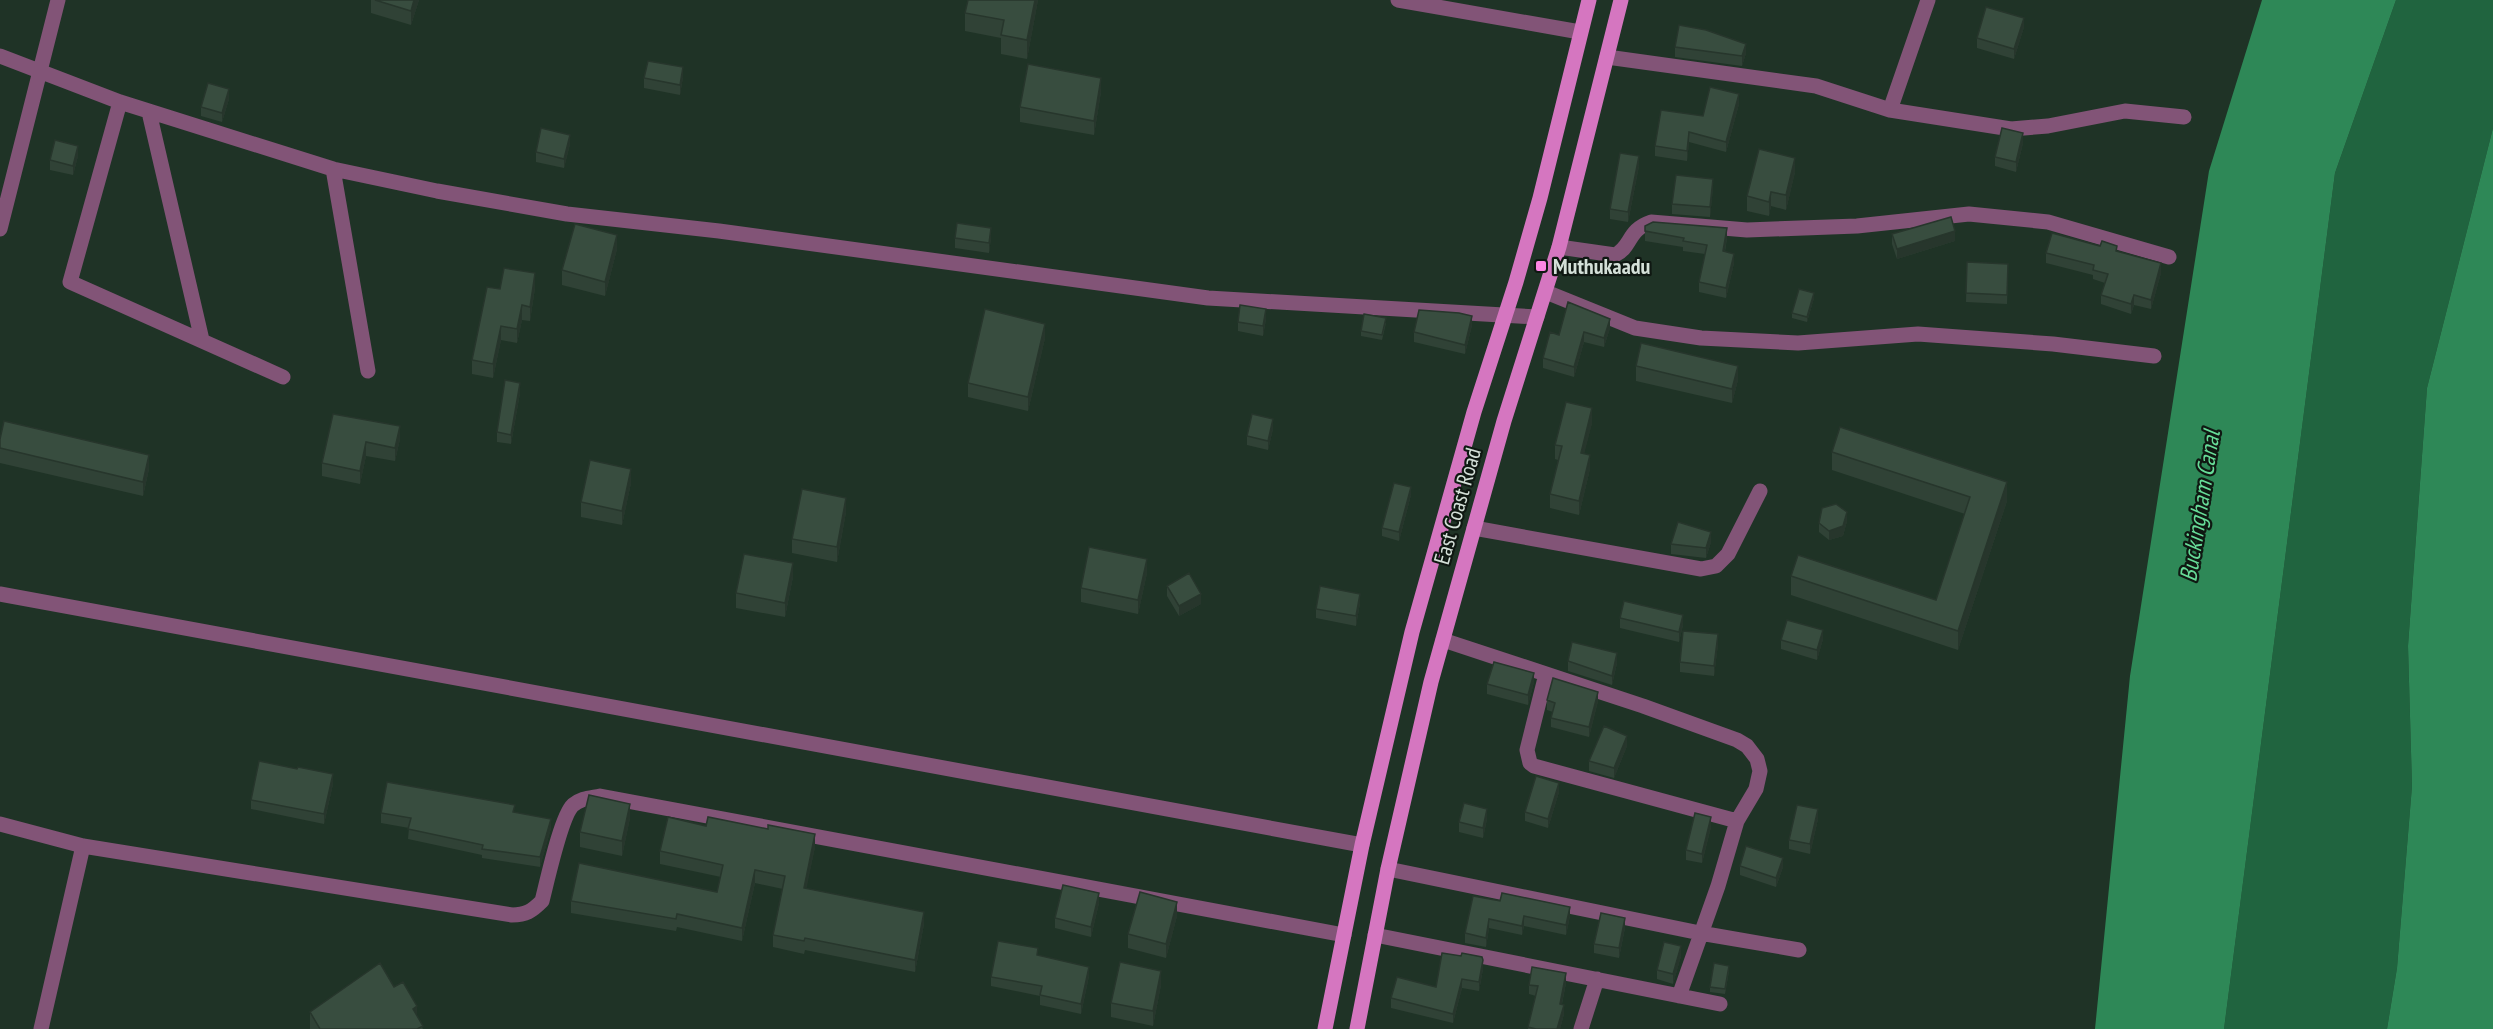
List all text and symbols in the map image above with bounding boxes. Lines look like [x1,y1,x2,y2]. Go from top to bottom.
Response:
place label: Muthukaadu [1553,252,1651,280]
marker: Muthukaadu [1534,259,1548,273]
water label: Buckingham Canal [2172,426,2227,584]
street label: East Coast Road [1427,445,1487,567]

